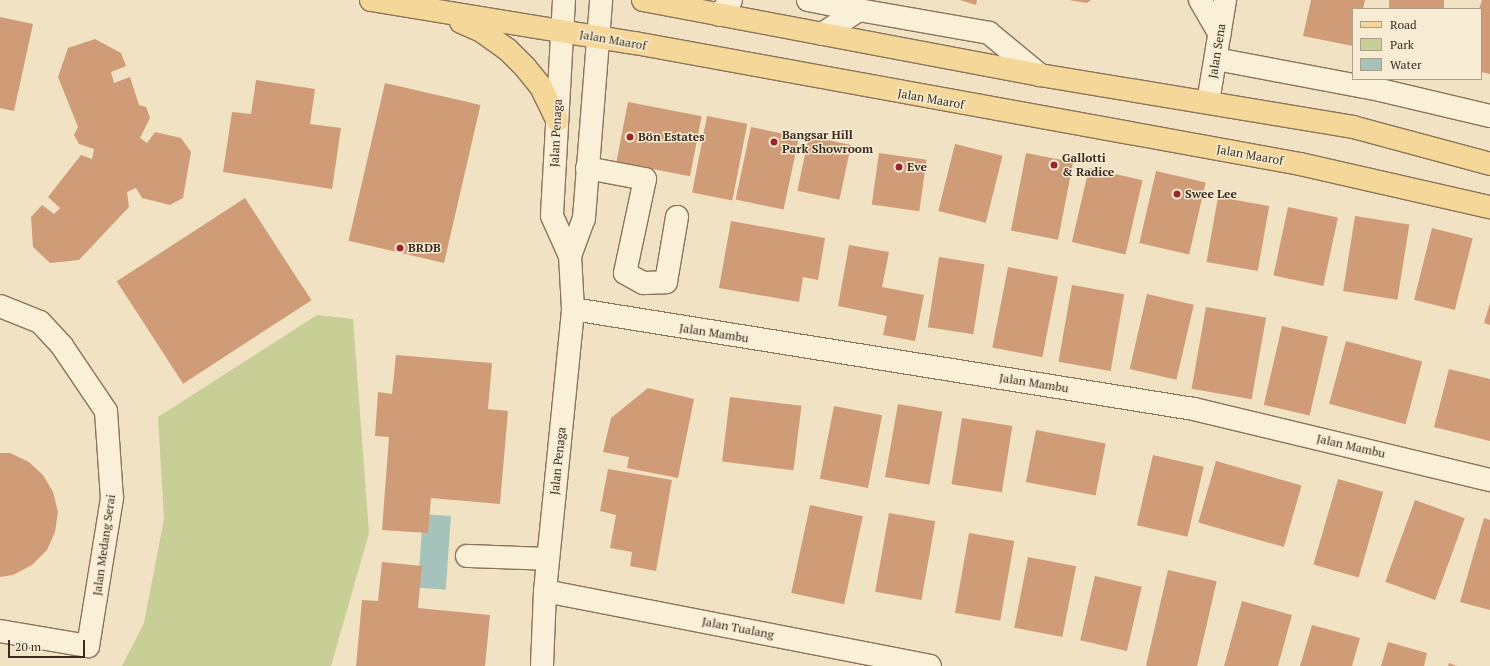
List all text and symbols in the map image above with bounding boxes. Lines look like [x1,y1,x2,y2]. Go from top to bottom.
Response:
legend [1352,8,1482,80]
text: Road [1390,17,1417,32]
street label: Jalan Sena [1206,22,1228,80]
street label: Jalan Maarof [578,27,648,53]
text: Park [1390,37,1414,52]
text: Water [1390,57,1422,72]
street label: Jalan Maarof [896,86,966,112]
street label: Jalan Penaga [547,99,565,167]
place label: Bangsar Hill Park Showroom [782,128,873,156]
place label: Bön Estates [638,130,705,144]
marker: Bön Estates [625,132,635,142]
marker: Bangsar Hill Park Showroom [769,137,779,147]
street label: Jalan Maarof [1215,142,1285,168]
place label: Gallotti & Radice [1062,151,1114,179]
place label: Eve [907,160,927,174]
marker: Gallotti & Radice [1049,160,1059,170]
marker: Eve [894,162,904,172]
place label: Swee Lee [1185,187,1237,201]
marker: Swee Lee [1172,189,1182,199]
place label: BRDB [408,241,441,255]
marker: BRDB [395,243,405,253]
street label: Jalan Mambu [678,320,750,346]
street label: Jalan Mambu [998,370,1070,396]
street label: Jalan Penaga [547,426,569,496]
street label: Jalan Mambu [1315,431,1387,461]
street label: Jalan Medang Serai [90,493,118,597]
street label: Jalan Tualang [701,614,775,642]
scale bar [10,632,87,658]
text: 20 m [15,639,41,654]

